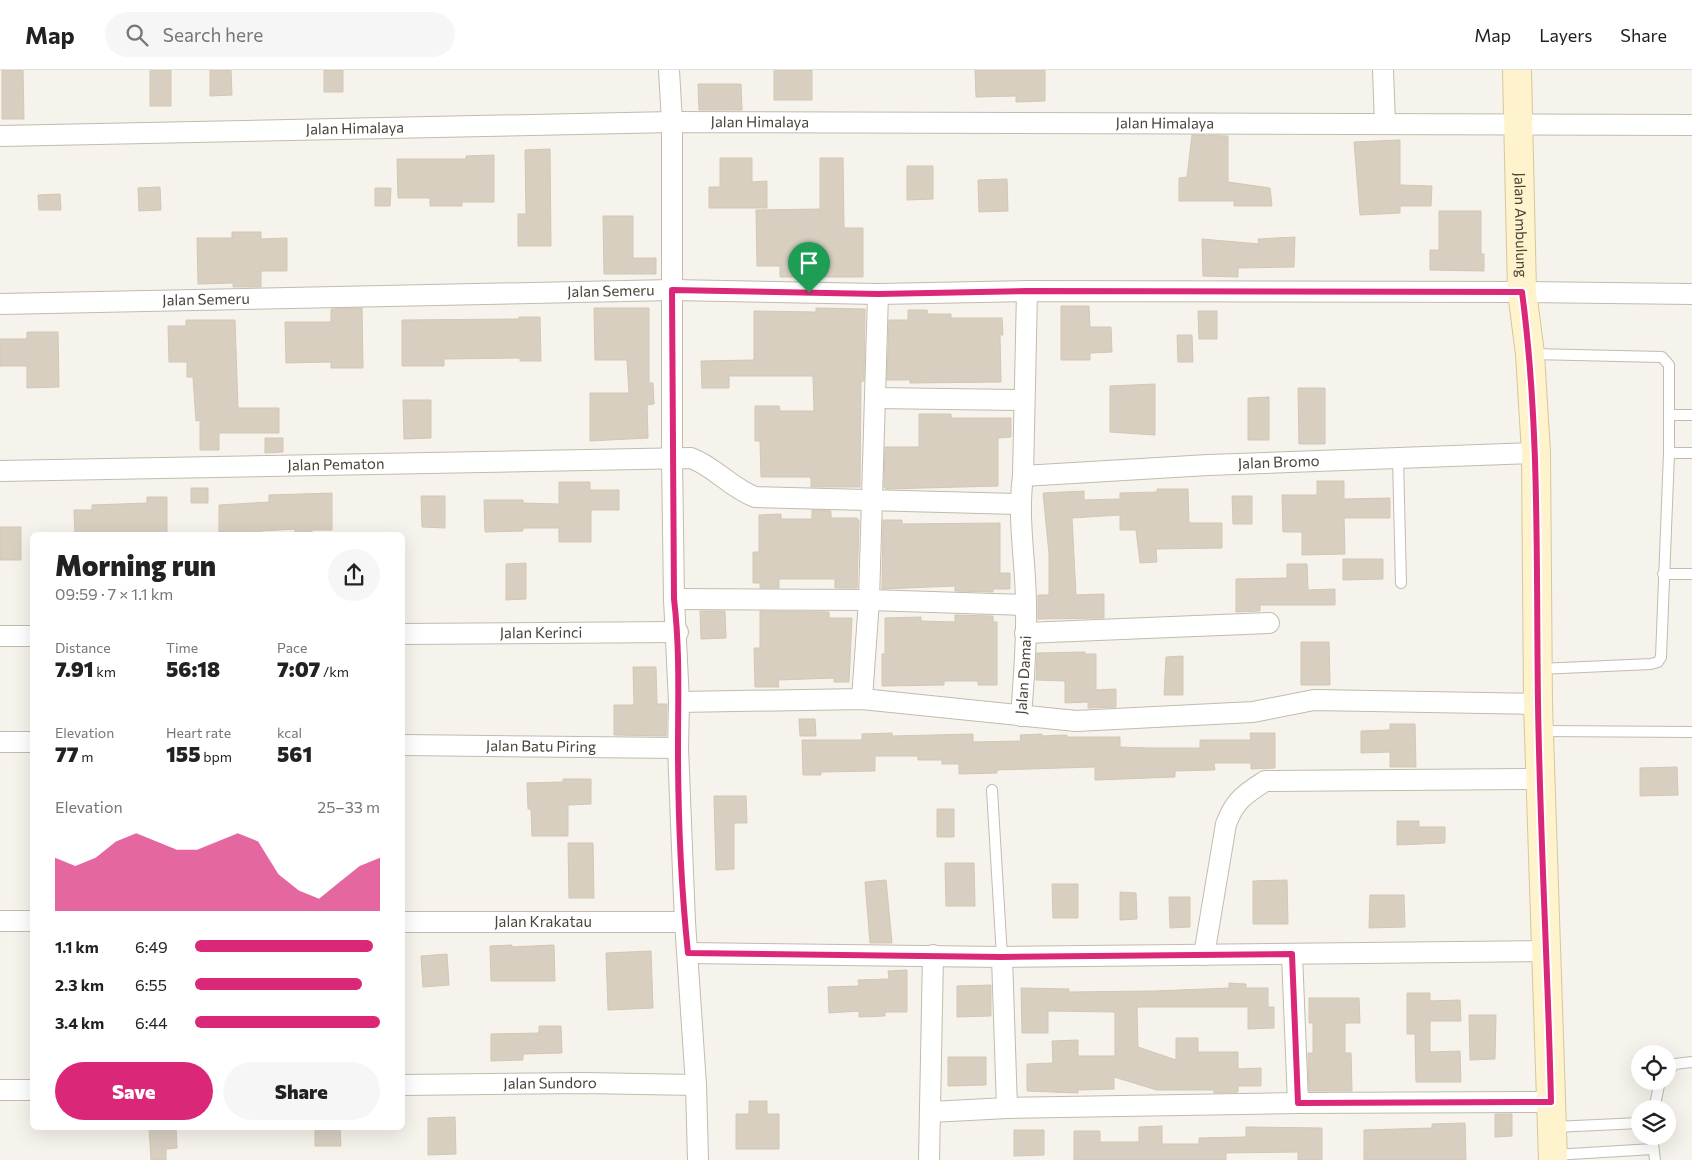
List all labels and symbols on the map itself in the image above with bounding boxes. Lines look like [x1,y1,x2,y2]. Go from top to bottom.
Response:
street label: Jalan Himalaya [711,112,809,130]
street label: Jalan Himalaya [1116,113,1214,132]
street label: Jalan Himalaya [306,118,404,138]
street label: Jalan Ambulung [1511,172,1532,278]
pin [788,242,830,293]
street label: Jalan Semeru [567,280,655,300]
street label: Jalan Semeru [162,289,250,309]
street label: Jalan Bromo [1237,451,1320,472]
street label: Jalan Pematon [287,454,385,474]
street label: Jalan Kerinci [500,623,582,641]
street label: Jalan Damai [1011,635,1034,715]
street label: Jalan Batu Piring [486,736,596,755]
street label: Jalan Krakatau [494,912,592,930]
street label: Jalan Sundoro [503,1073,597,1092]

